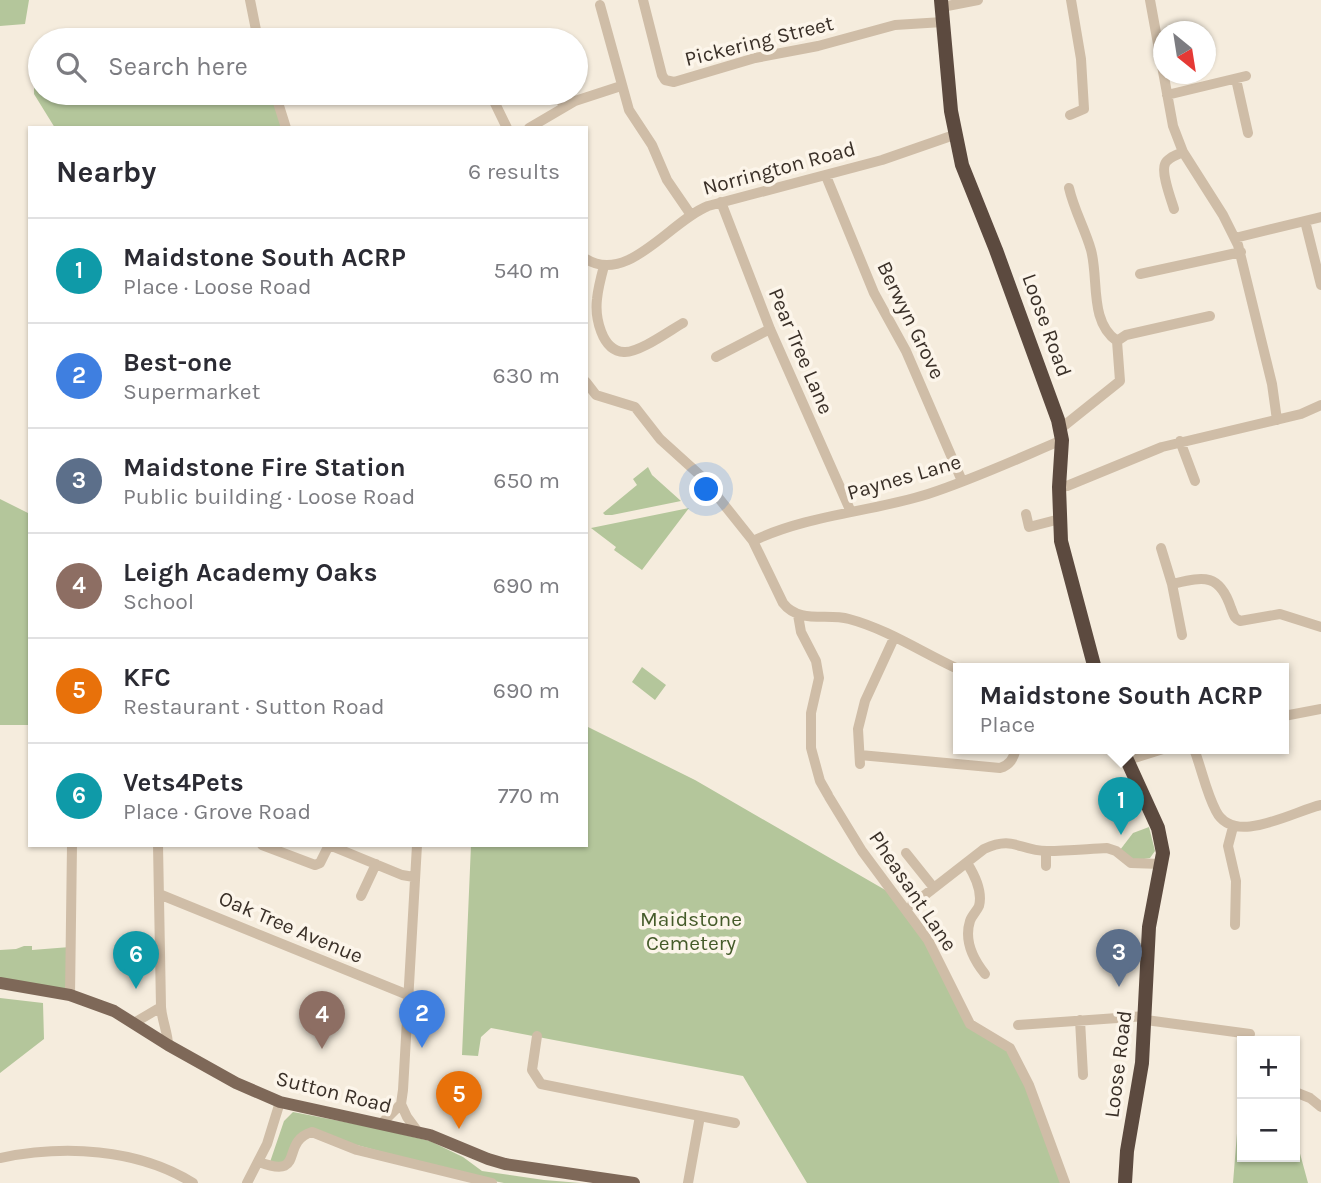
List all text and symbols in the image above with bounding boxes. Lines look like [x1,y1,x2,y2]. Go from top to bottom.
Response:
street label: Pickering Street [682,11,836,71]
north arrow [1153,21,1216,84]
search box [28,28,588,105]
icon: search [52,48,90,86]
text: Search here [108,51,248,82]
street label: Norrington Road [700,136,858,200]
text: Nearby [56,154,156,190]
text: 6 results [468,158,560,185]
text: Maidstone South ACRP [123,242,406,273]
text: 1 [75,257,83,284]
text: 540 m [494,257,560,284]
street label: Berwyn Grove [872,257,950,383]
street label: Loose Road [1017,270,1077,380]
text: Place · Loose Road [123,273,312,300]
street label: Pear Tree Lane [764,284,838,418]
text: Best-one [123,347,232,378]
text: 2 [72,362,86,389]
text: 630 m [493,362,560,389]
text: Supermarket [123,378,260,405]
street label: Paynes Lane [844,449,964,505]
text: Maidstone Fire Station [123,452,406,483]
text: 3 [72,467,86,494]
text: 650 m [493,467,560,494]
your location [689,472,723,506]
text: Public building · Loose Road [123,483,415,510]
text: Leigh Academy Oaks [123,557,377,588]
text: 4 [72,572,86,599]
text: 690 m [493,572,560,599]
text: School [123,588,194,615]
text: KFC [123,662,171,693]
popup [953,663,1289,754]
text: 5 [72,677,86,704]
text: 690 m [493,677,560,704]
text: Maidstone South ACRP [980,680,1262,711]
text: Restaurant · Sutton Road [123,693,385,720]
text: Place [980,711,1035,738]
text: Vets4Pets [123,767,244,798]
pin: 1 [1098,777,1144,835]
text: 6 [72,782,86,809]
text: 770 m [498,782,560,809]
text: Place · Grove Road [123,798,311,825]
street label: Pheasant Lane [864,826,962,956]
street label: Oak Tree Avenue [215,886,367,968]
park label: Maidstone Cemetery [640,907,742,955]
pin: 3 [1096,929,1142,987]
pin: 6 [113,931,159,989]
pin: 2 [399,990,445,1048]
pin: 4 [299,991,345,1049]
street label: Loose Road [1100,1009,1136,1119]
map controls [1237,1036,1300,1162]
button: + [1237,1036,1300,1099]
street label: Sutton Road [274,1066,394,1118]
pin: 5 [436,1071,482,1129]
button: − [1237,1099,1300,1162]

